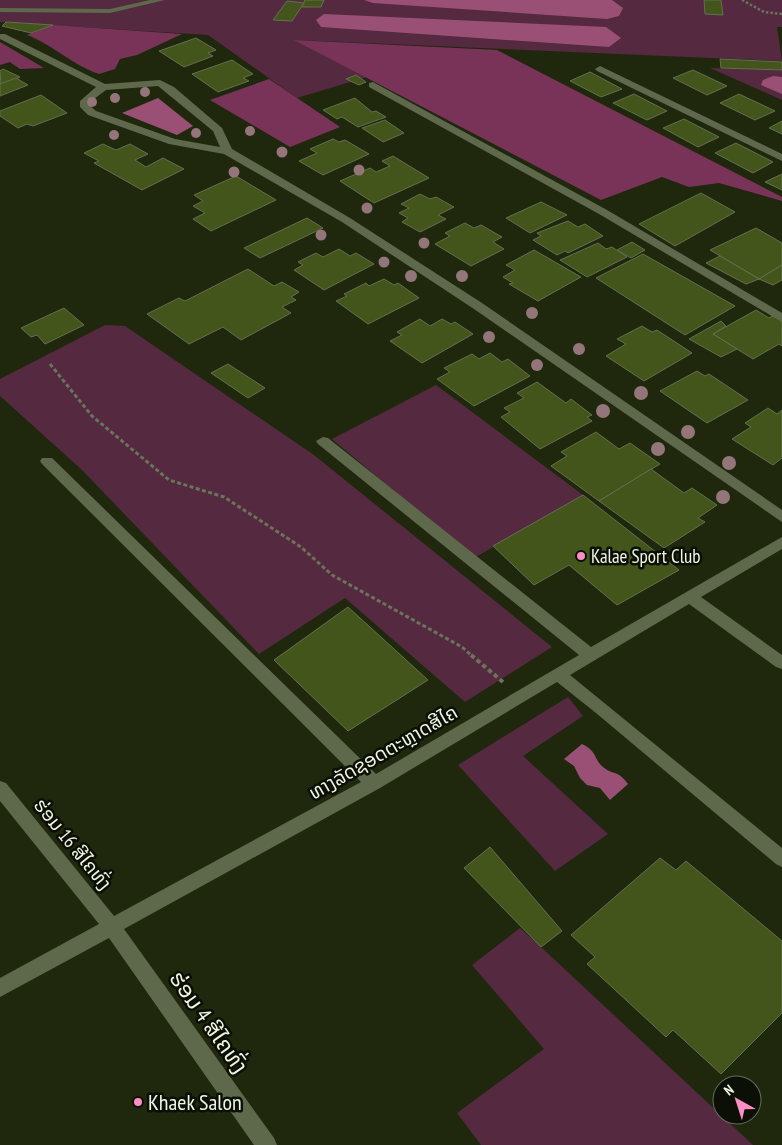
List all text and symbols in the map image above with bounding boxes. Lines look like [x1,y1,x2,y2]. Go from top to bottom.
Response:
place label: Kalae Sport Club [591,544,701,568]
marker: Kalae Sport Club [575,550,587,562]
street label: ທາງລັດຊອດຕະຫຼາດສີໄຄ [304,700,462,804]
street label: ຮ່ອມ 16 ສີໄຄທົ່ງ [29,793,118,895]
street label: ຮ່ອມ 4 ສີໄຄທົ່ງ [164,965,255,1079]
north arrow [712,1075,762,1125]
text: N [720,1081,737,1099]
place label: Khaek Salon [148,1088,242,1116]
marker: Khaek Salon [132,1096,144,1108]

